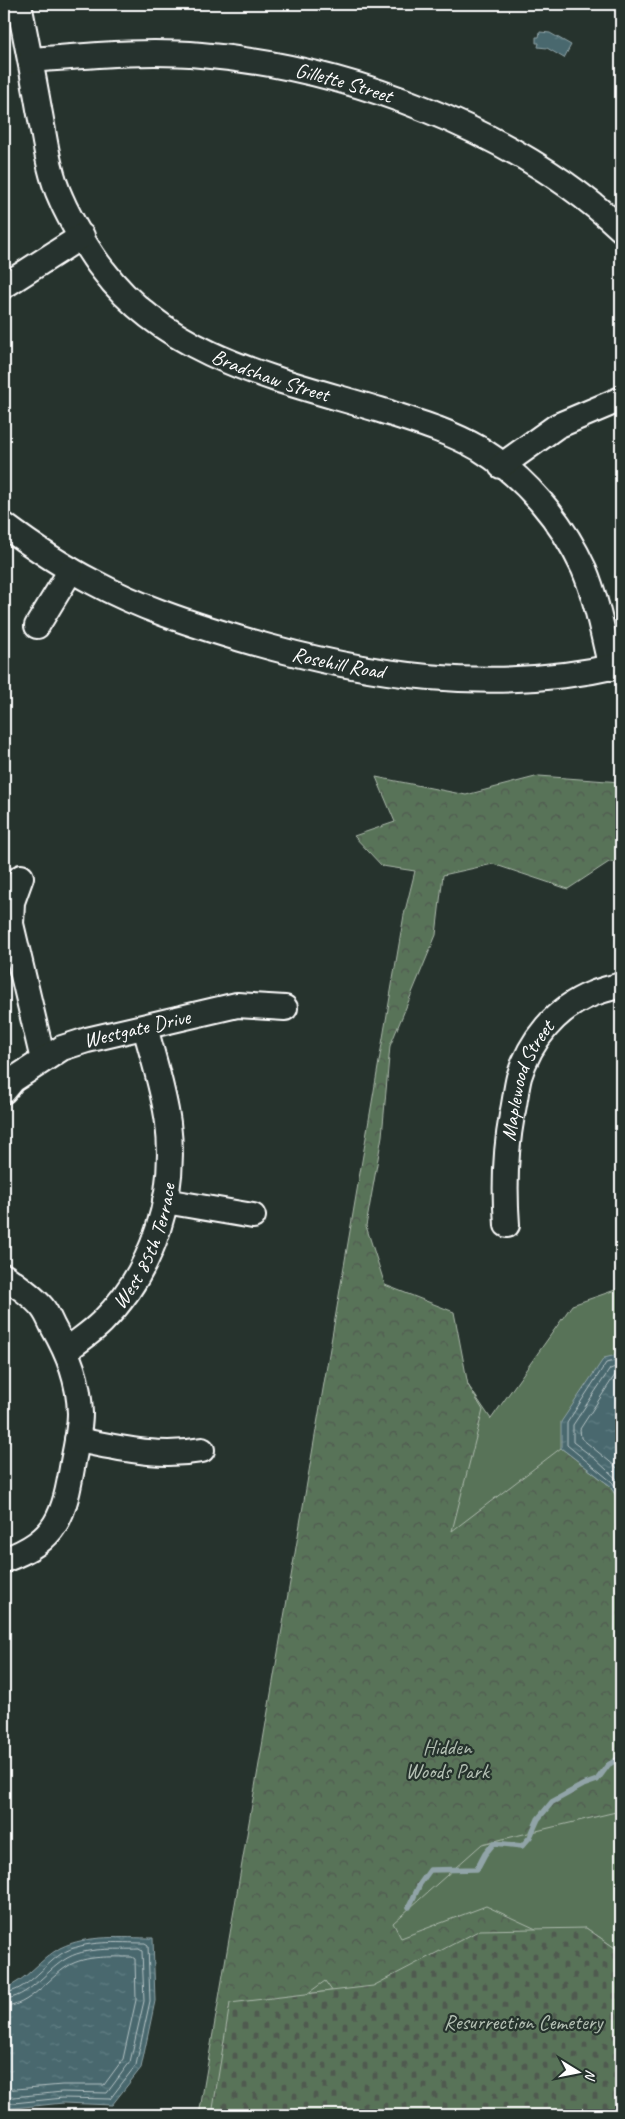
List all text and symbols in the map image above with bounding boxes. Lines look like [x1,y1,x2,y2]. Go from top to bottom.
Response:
street label: Gillette Street [293,57,398,109]
street label: Bradshaw Street [208,343,334,408]
street label: Rosehill Road [290,641,390,685]
street label: Westgate Drive [81,1003,194,1053]
street label: Maplewood Street [495,1013,561,1143]
street label: West 85th Terrace [106,1181,181,1314]
park label: Hidden Woods Park [405,1734,491,1784]
park label: Resurrection Cemetery [444,2009,604,2035]
north arrow [552,2046,602,2096]
text: N [581,2068,599,2082]

